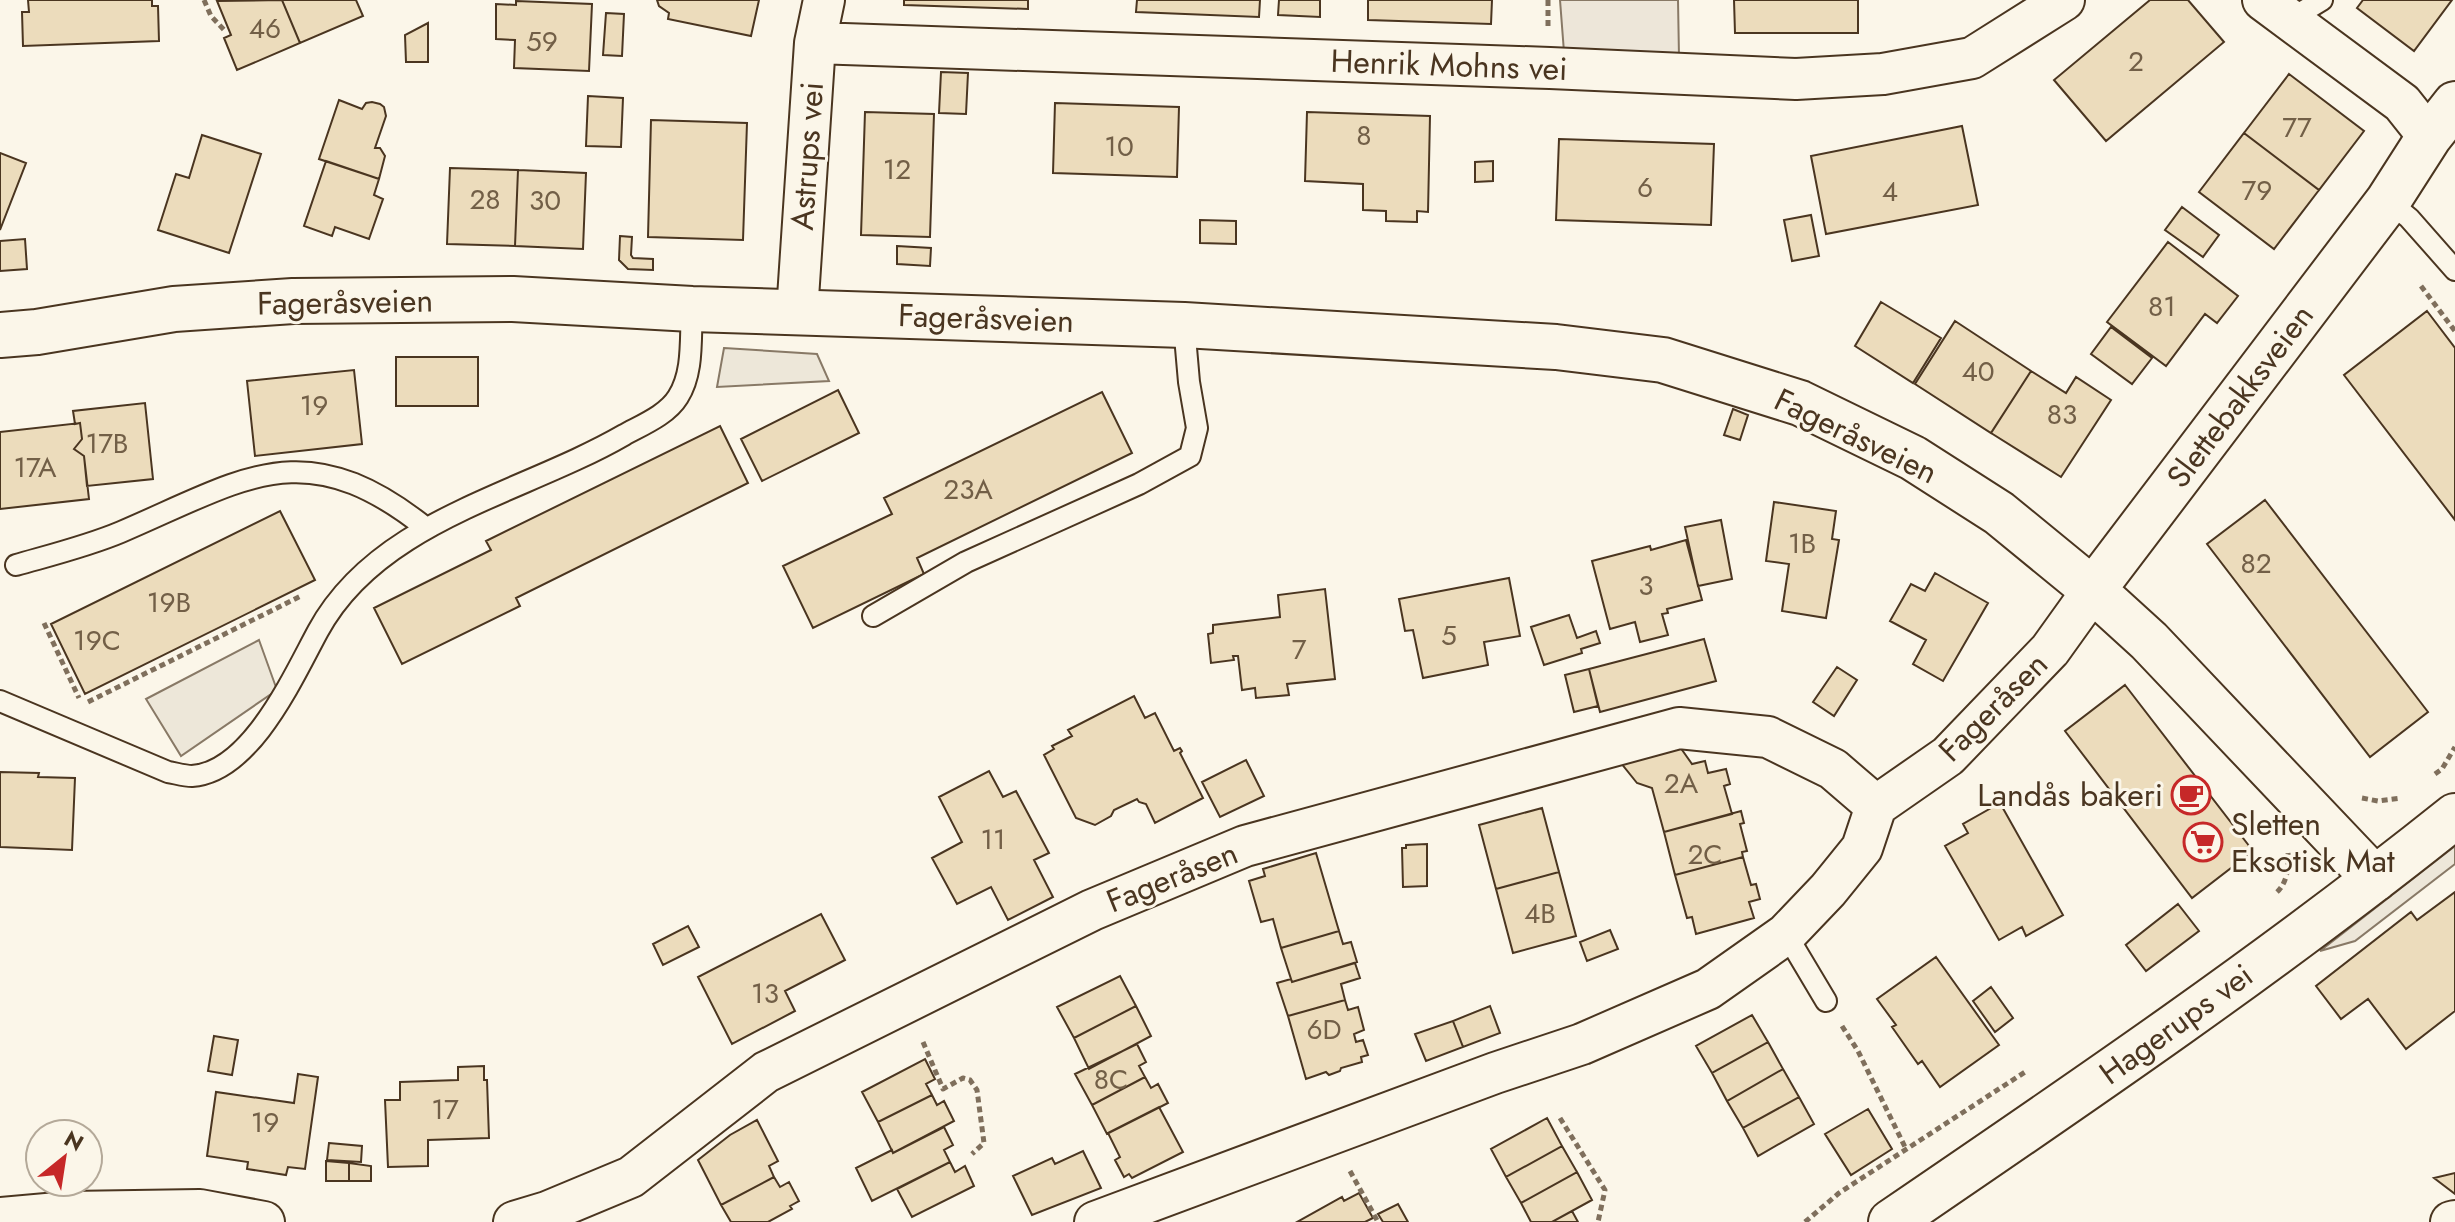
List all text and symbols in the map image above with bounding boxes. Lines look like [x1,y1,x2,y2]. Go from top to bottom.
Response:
house number: 46 [249,8,281,49]
house number: 59 [526,21,558,62]
street label: Henrik Mohns vei [1330,38,1568,92]
house number: 2 [2128,41,2144,82]
street label: Astrups vei [779,80,835,232]
house number: 77 [2282,107,2312,148]
house number: 8 [1356,115,1372,156]
house number: 10 [1104,126,1134,167]
house number: 12 [883,149,911,190]
house number: 6 [1637,167,1653,208]
house number: 79 [2242,170,2272,211]
house number: 4 [1882,171,1898,212]
house number: 28 [469,179,501,220]
house number: 30 [529,180,561,221]
street label: Fageråsveien [257,277,433,327]
house number: 81 [2148,286,2176,327]
street label: Fageråsveien [897,292,1075,344]
street label: Slettebakksveien [2156,295,2324,497]
house number: 40 [1961,351,1995,392]
street label: Fageråsveien [1767,377,1945,495]
house number: 19 [300,385,328,426]
house number: 83 [2047,394,2077,435]
house number: 17B [86,423,128,464]
house number: 17A [14,447,57,488]
house number: 23A [943,469,993,510]
house number: 1B [1788,523,1816,564]
house number: 82 [2240,543,2272,584]
house number: 3 [1638,565,1654,606]
house number: 19B [147,582,191,623]
house number: 5 [1441,615,1457,656]
house number: 19C [73,620,121,661]
house number: 7 [1292,629,1307,670]
street label: Fageråsen [1928,642,2058,772]
house number: 2A [1664,763,1699,804]
place label: Landås bakeri [1977,772,2163,818]
cafe icon: Landås bakeri [2170,774,2212,816]
place label: Sletten Eksotisk Mat [2231,801,2395,884]
house number: 11 [980,819,1006,860]
supermarket icon: Sletten Eksotisk Mat [2182,821,2224,863]
street label: Fageråsen [1099,830,1245,924]
house number: 2C [1687,834,1723,875]
house number: 4B [1524,893,1556,934]
street label: Hagerups vei [2090,953,2262,1095]
house number: 13 [751,973,779,1014]
house number: 6D [1306,1009,1342,1050]
house number: 8C [1094,1059,1128,1100]
house number: 17 [431,1089,459,1130]
house number: 19 [251,1102,279,1143]
north arrow [24,1118,104,1198]
text: N [58,1122,90,1159]

